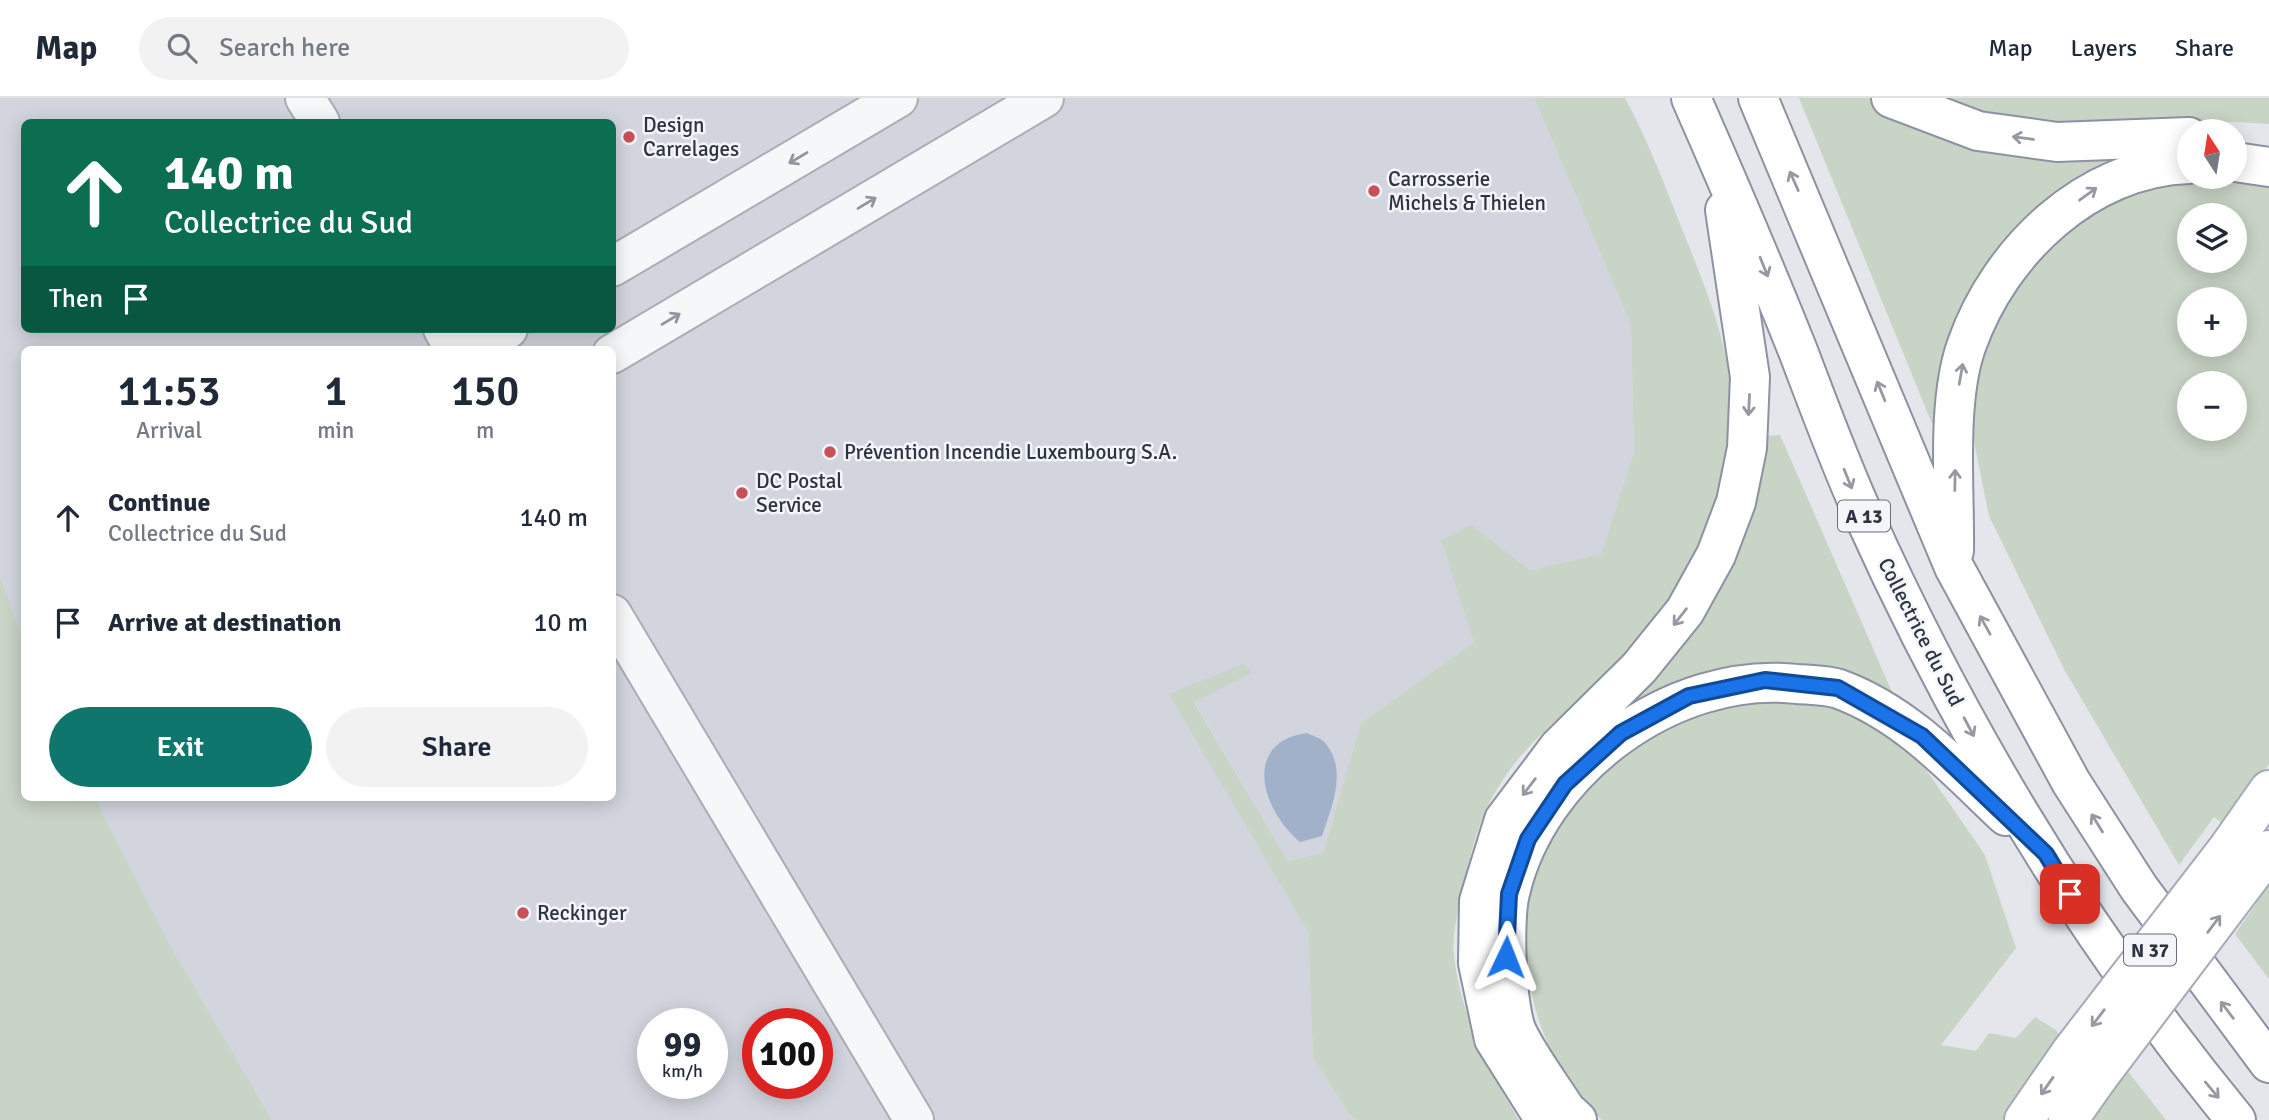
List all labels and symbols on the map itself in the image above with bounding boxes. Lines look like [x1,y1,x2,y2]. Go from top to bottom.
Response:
place label: Design Carrelages [643,112,739,162]
north arrow [2177,119,2247,189]
marker: Design Carrelages [621,129,637,145]
one-way arrow [2013,131,2035,144]
one-way arrow [788,151,808,165]
place label: Carrosserie Michels & Thielen [1388,166,1546,216]
one-way arrow [1787,170,1800,192]
marker: Carrosserie Michels & Thielen [1366,183,1382,199]
one-way arrow [2078,187,2097,202]
one-way arrow [856,196,876,210]
one-way arrow [1759,256,1772,278]
one-way arrow [661,312,681,326]
one-way arrow [1955,363,1968,386]
one-way arrow [1873,381,1886,402]
one-way arrow [1742,393,1755,416]
place label: Prévention Incendie Luxembourg S.A. [844,439,1177,465]
marker: Prévention Incendie Luxembourg S.A. [822,444,838,460]
one-way arrow [1843,467,1856,489]
place label: DC Postal Service [756,468,843,518]
one-way arrow [1948,469,1962,492]
marker: DC Postal Service [734,485,750,501]
road number: A 13 [1838,500,1890,532]
street label: Collectrice du Sud [1872,553,1970,711]
one-way arrow [1672,608,1687,626]
one-way arrow [1978,615,1991,636]
one-way arrow [1963,716,1976,737]
one-way arrow [1522,778,1537,797]
one-way arrow [2090,813,2104,833]
pin [2040,864,2100,924]
place label: Reckinger [537,900,627,926]
marker: Reckinger [515,905,531,921]
one-way arrow [2207,915,2221,934]
position arrow [1469,920,1543,994]
road number: N 37 [2124,934,2176,965]
one-way arrow [2219,1001,2234,1019]
speed limit sign: 100 [742,1008,833,1099]
one-way arrow [2090,1008,2105,1026]
one-way arrow [2040,1076,2054,1095]
one-way arrow [2204,1081,2220,1099]

